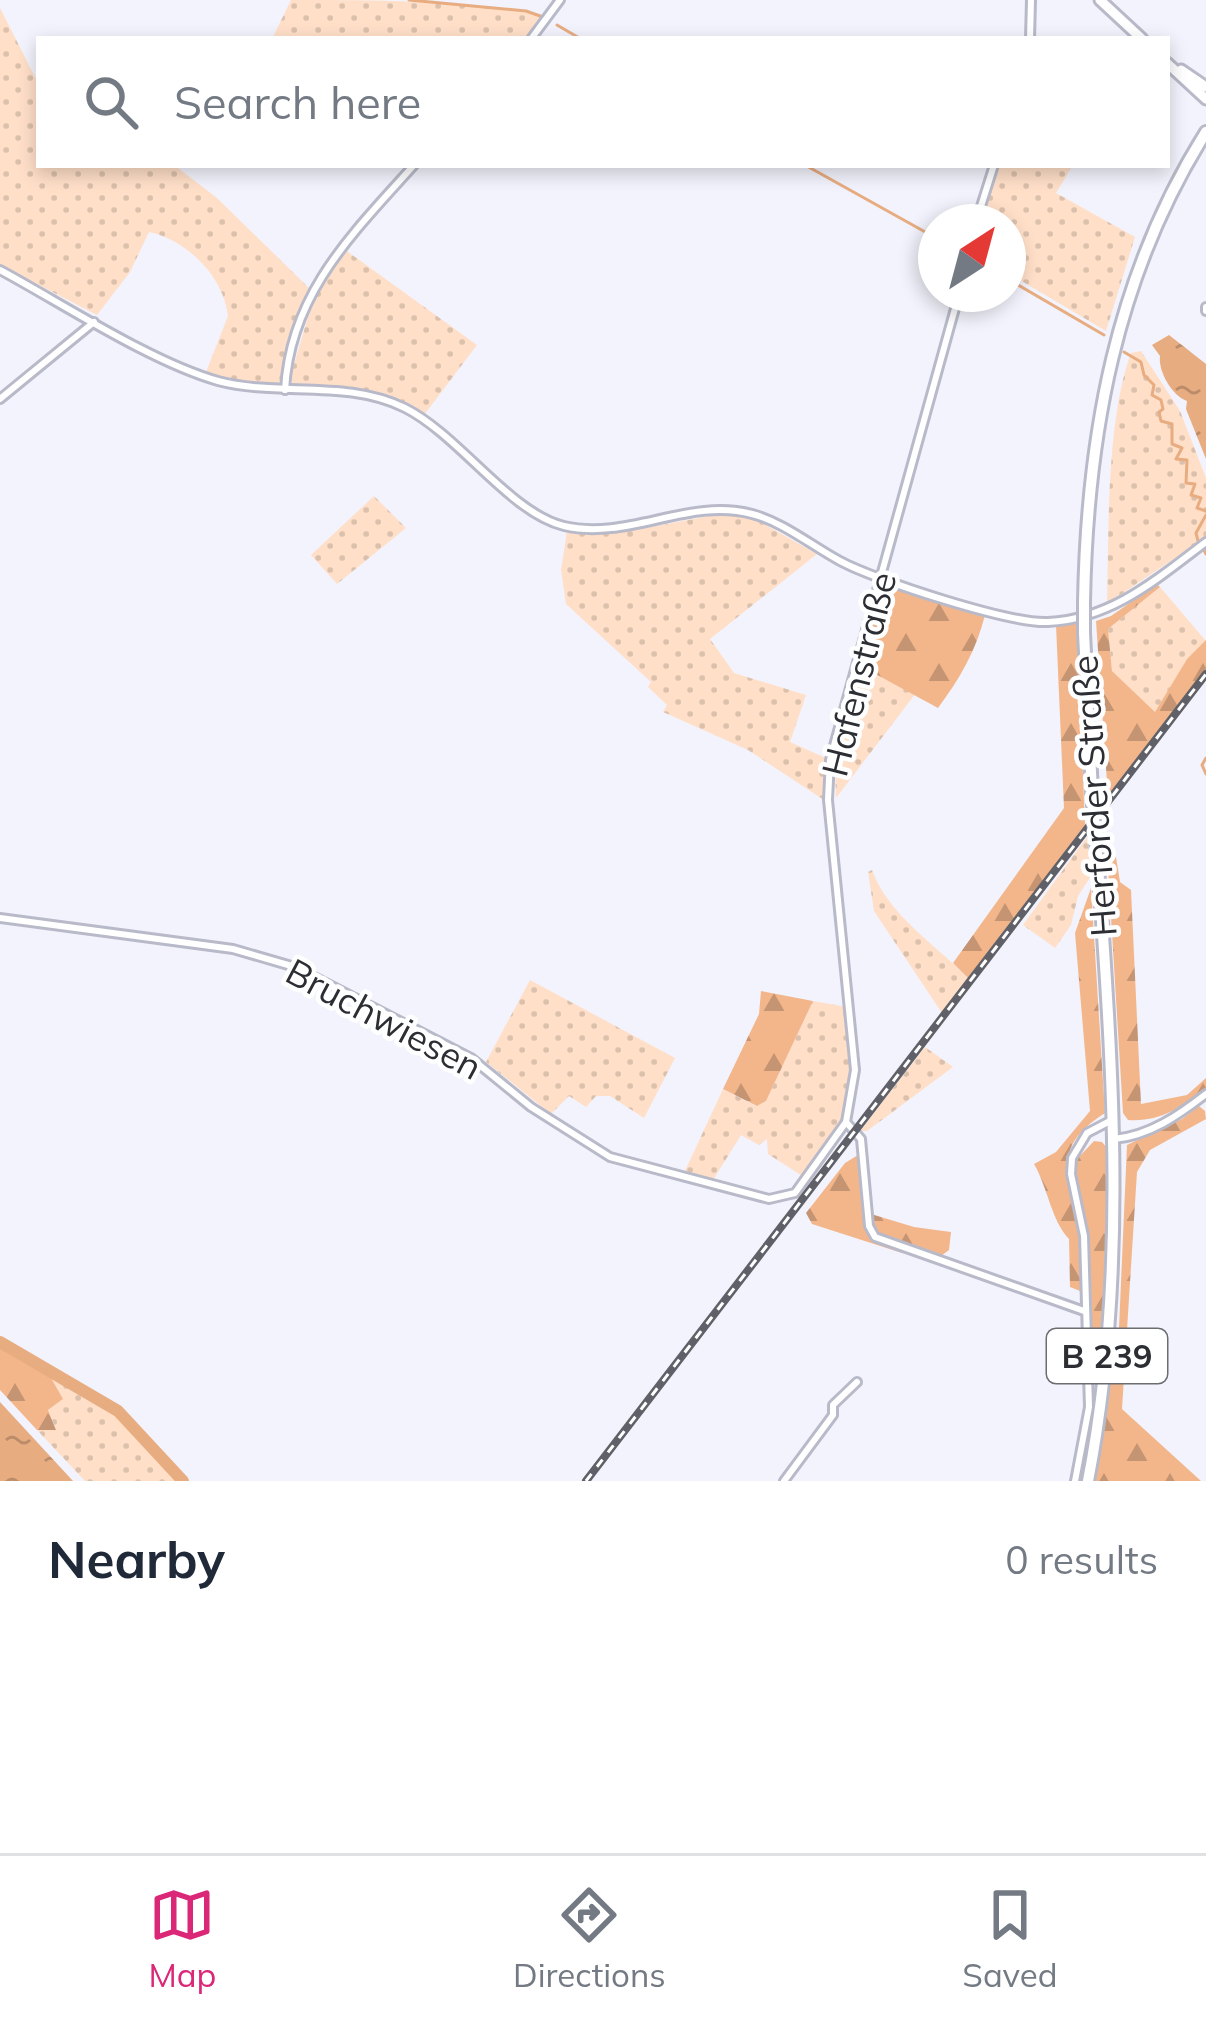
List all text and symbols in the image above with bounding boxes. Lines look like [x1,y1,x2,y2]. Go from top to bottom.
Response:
search box [36,36,1170,168]
icon: search [78,69,144,135]
text: Search here [174,74,421,130]
north arrow [918,204,1026,312]
street label: Hafenstraße [811,567,906,781]
street label: Herforder Straße [1061,654,1126,938]
street label: Bruchwiesen [279,948,490,1089]
road number: B 239 [1047,1329,1167,1383]
text: Nearby [48,1527,225,1591]
text: 0 results [1005,1535,1158,1584]
tab: Map [148,1882,216,1995]
tab: Directions [513,1882,666,1995]
tab: Saved [962,1882,1058,1995]

